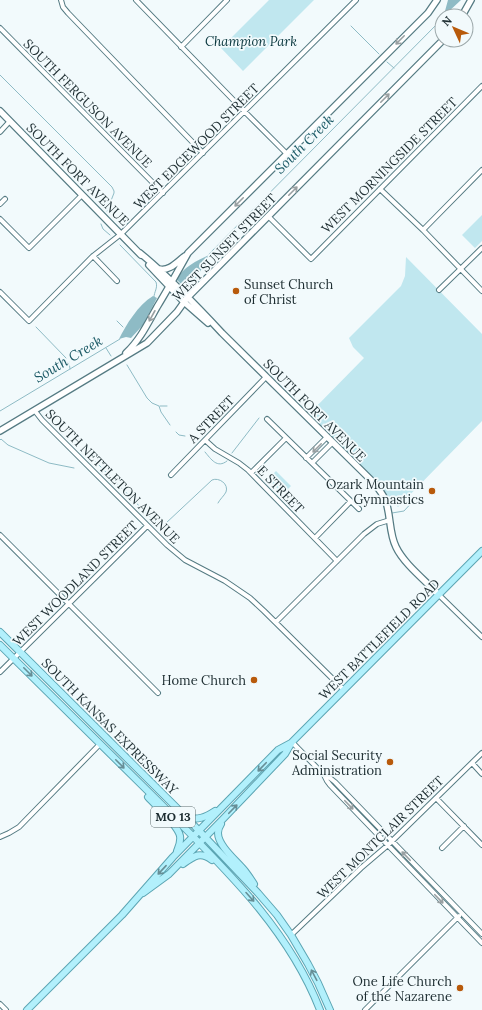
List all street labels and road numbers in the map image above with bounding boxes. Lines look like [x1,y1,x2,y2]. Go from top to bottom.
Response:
street label: SOUTH FERGUSON AVENUE [20,35,156,171]
street label: WEST EDGEWOOD STREET [130,80,263,213]
street label: WEST MORNINGSIDE STREET [318,93,461,237]
street label: SOUTH FORT AVENUE [23,119,133,229]
street label: WEST SUNSET STREET [169,190,281,305]
street label: SOUTH FORT AVENUE [260,355,370,465]
street label: A STREET [184,391,239,448]
street label: SOUTH NETTLETON AVENUE [42,406,183,547]
street label: E STREET [254,462,308,517]
street label: WEST WOODLAND STREET [9,517,142,650]
street label: WEST BATTLEFIELD ROAD [315,575,444,703]
street label: SOUTH KANSAS EXPRESSWAY [38,655,182,799]
street label: WEST MONTCLAIR STREET [313,772,448,902]
road number: MO 13 [151,807,195,827]

